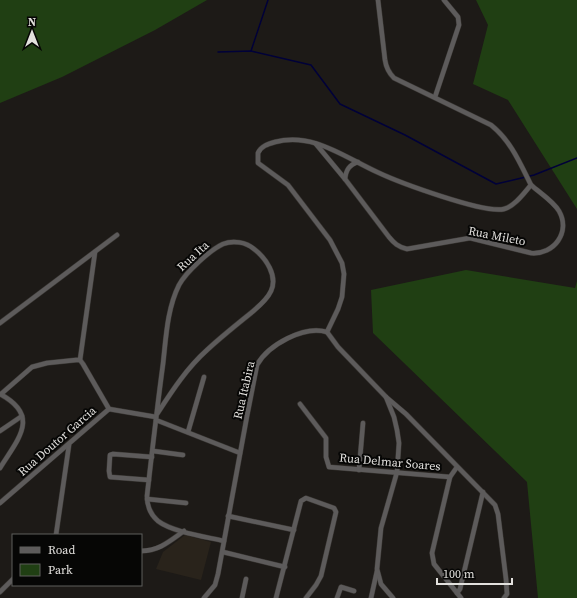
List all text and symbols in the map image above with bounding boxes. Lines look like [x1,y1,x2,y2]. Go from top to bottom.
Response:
north arrow [12,12,52,52]
text: N [28,15,36,30]
street label: Rua Mileto [467,223,527,249]
street label: Rua Ita [174,237,213,275]
street label: Rua Itabira [230,358,259,421]
street label: Rua Doutor Garcia [15,402,100,479]
street label: Rua Delmar Soares [339,450,441,474]
legend [12,534,142,586]
text: Road [48,542,75,558]
scale bar [437,560,512,586]
text: Park [48,562,73,578]
text: 100 m [443,566,475,582]

